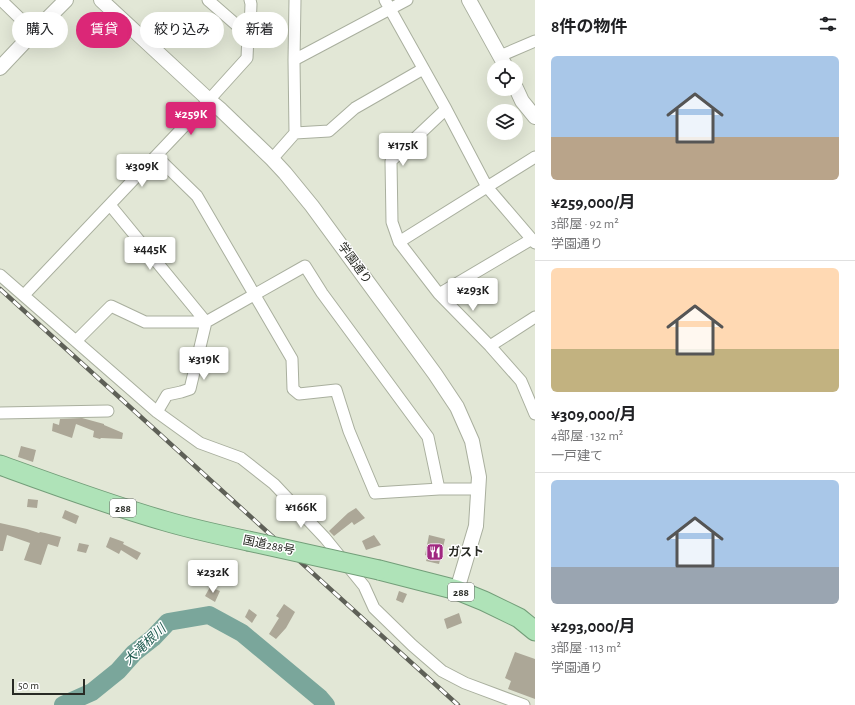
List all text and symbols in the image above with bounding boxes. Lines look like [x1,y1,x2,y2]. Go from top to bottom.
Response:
chip: 購入 [12,12,68,48]
chip: 賃貸 [76,12,132,48]
chip: 絞り込み [140,12,224,48]
chip: 新着 [232,12,288,48]
icon: filters [817,13,839,35]
text: 8件の物件 [551,18,627,35]
map controls [487,60,523,140]
button: locate [487,60,523,96]
icon: home [659,82,731,154]
pin: ¥259K [163,102,219,136]
button: layers [487,104,523,140]
text: ¥259K [175,108,207,121]
pin: ¥175K [375,133,431,167]
text: ¥175K [388,139,418,152]
pin: ¥309K [114,154,170,188]
text: ¥309K [125,160,159,173]
text: ¥259,000/月 [551,194,636,211]
text: 3部屋 · 92 m² [551,218,619,231]
pin: ¥445K [122,237,178,271]
text: 学園通り [551,238,603,251]
street label: 学園通り [336,239,375,286]
text: ¥445K [133,243,167,256]
pin: ¥293K [445,278,501,312]
text: ¥293K [457,284,489,297]
icon: home [659,294,731,366]
pin: ¥319K [176,347,232,381]
text: ¥319K [189,353,220,366]
text: ¥309,000/月 [551,406,637,423]
text: 4部屋 · 132 m² [551,430,623,443]
text: 一戸建て [551,450,603,463]
pin: ¥166K [273,495,329,529]
road number: 288 [110,499,136,517]
text: ¥166K [285,501,317,514]
icon: home [659,506,731,578]
street label: 国道288号 [242,533,296,556]
restaurant icon: ガスト [425,542,445,562]
place label: ガスト [448,545,484,558]
pin: ¥232K [185,560,241,594]
text: ¥232K [197,566,229,579]
road number: 288 [448,583,474,601]
text: ¥293,000/月 [551,618,636,635]
water label: 大滝根川 [121,621,170,668]
text: 3部屋 · 113 m² [551,642,621,655]
text: 学園通り [551,662,603,675]
scale bar [12,677,85,696]
text: 50 m [18,680,39,691]

